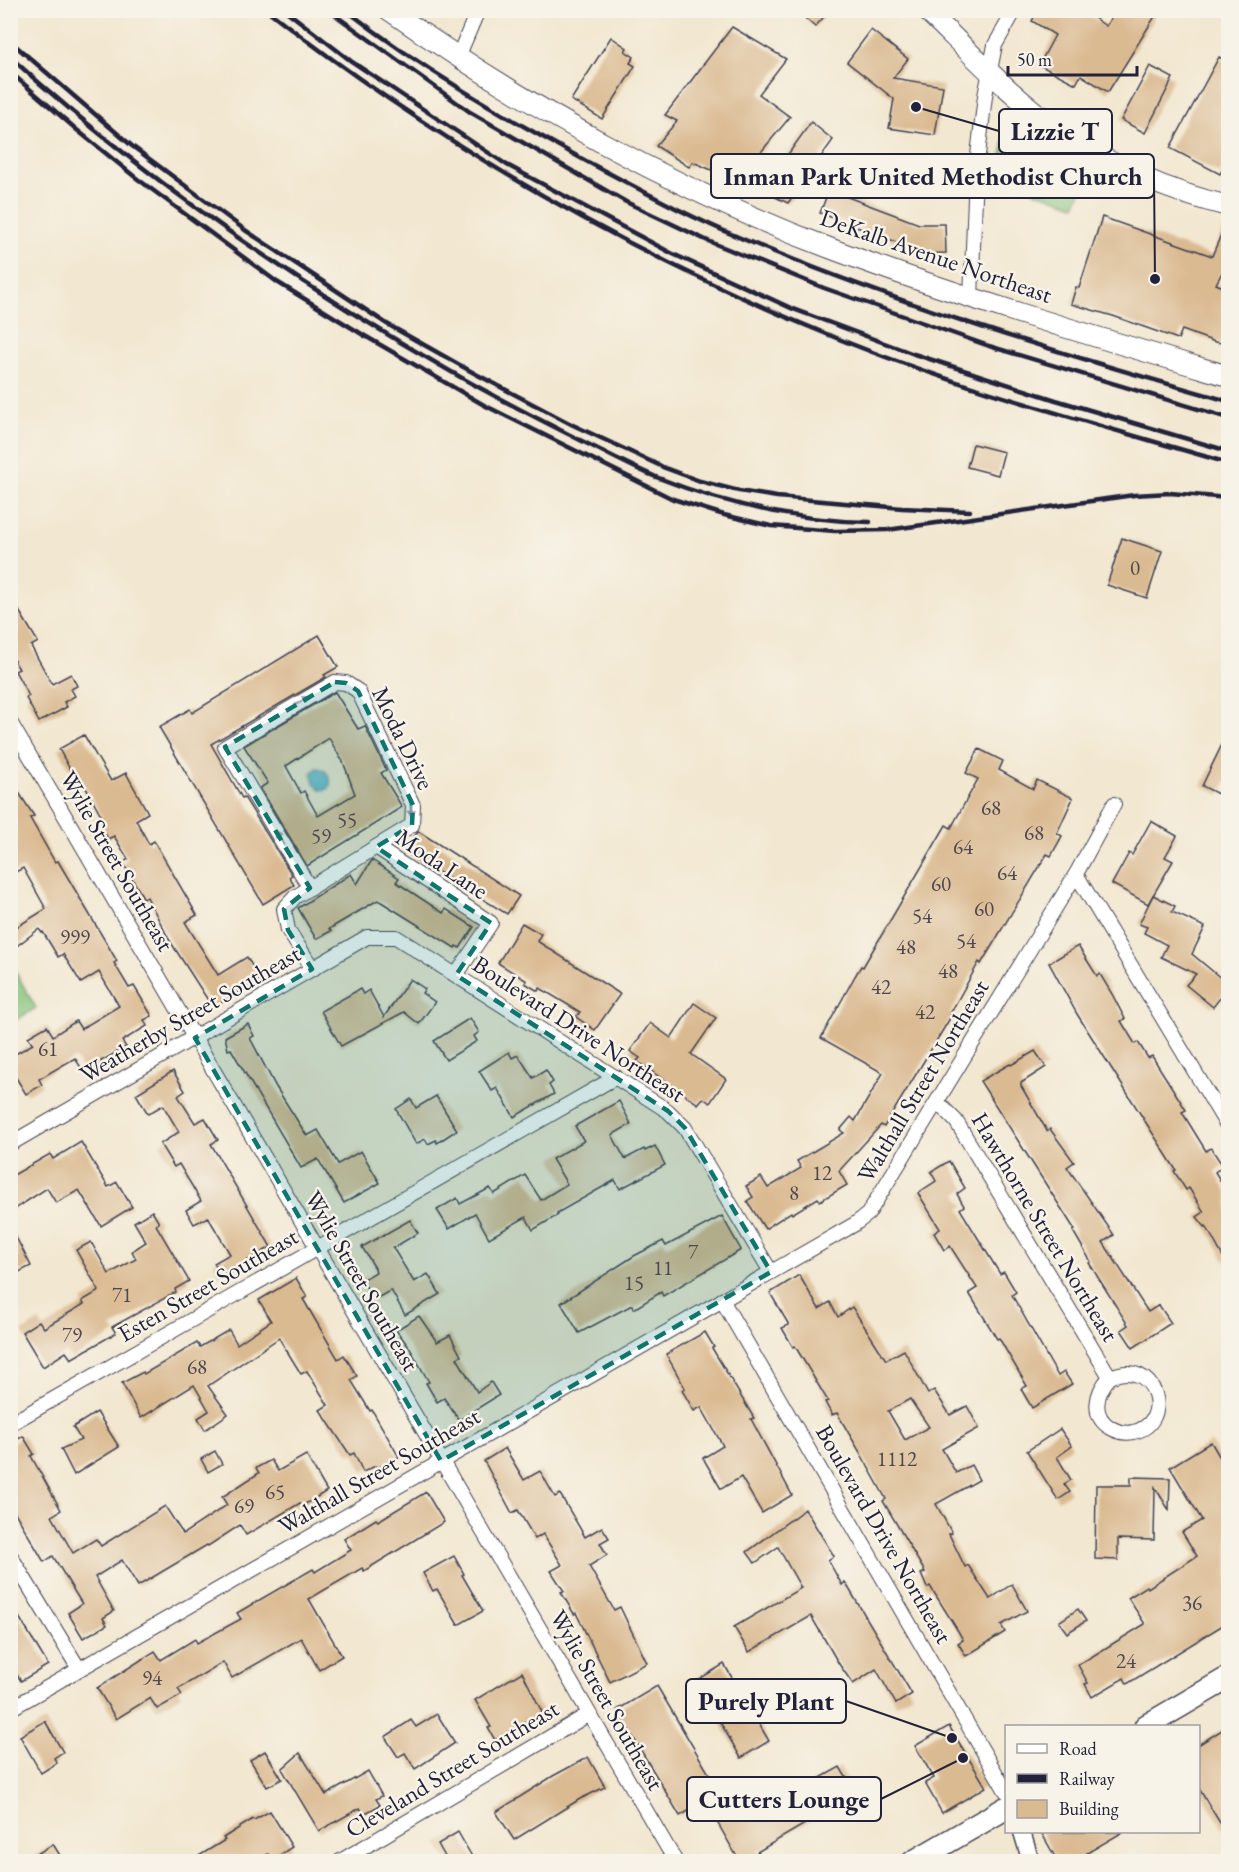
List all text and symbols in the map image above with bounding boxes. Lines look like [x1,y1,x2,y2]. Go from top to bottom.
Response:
scale bar [1008,39,1137,77]
text: 50 m [1017,48,1052,71]
callout: Lizzie T [999,109,1112,153]
text: Lizzie T [1011,114,1100,148]
callout: Inman Park United Methodist Church [711,154,1154,198]
text: Inman Park United Methodist Church [723,159,1143,193]
street label: DeKalb Avenue Northeast [816,201,1057,310]
house number: 0 [1130,554,1140,581]
street label: Moda Drive [365,681,442,794]
one-way arrow [294,696,310,707]
street label: Wylie Street Southeast [53,765,182,957]
house number: 68 [981,794,1001,821]
one-way arrow [406,800,416,819]
house number: 55 [337,806,357,833]
house number: 68 [1024,819,1044,846]
street label: Moda Lane [390,821,495,906]
house number: 59 [311,822,331,849]
one-way arrow [275,829,285,846]
house number: 64 [953,833,974,860]
house number: 64 [997,859,1018,886]
house number: 60 [931,870,951,897]
house number: 60 [974,895,994,922]
house number: 54 [912,902,933,929]
house number: 999 [60,923,90,950]
house number: 54 [956,927,977,954]
house number: 48 [896,933,916,960]
street label: Weatherby Street Southeast [74,937,306,1090]
street label: Boulevard Drive Northeast [467,948,692,1109]
house number: 48 [938,957,958,984]
street label: Walthall Street Northeast [850,973,996,1188]
house number: 42 [871,973,891,1000]
house number: 42 [915,998,935,1025]
house number: 61 [38,1035,58,1062]
street label: Hawthorne Street Northeast [965,1106,1126,1347]
house number: 12 [812,1159,832,1186]
house number: 8 [789,1179,799,1206]
street label: Wylie Street Southeast [298,1185,427,1377]
street label: Esten Street Southeast [112,1220,304,1349]
house number: 7 [688,1238,699,1265]
house number: 11 [653,1254,673,1281]
house number: 15 [624,1269,644,1296]
house number: 71 [112,1281,132,1308]
house number: 79 [62,1321,82,1348]
house number: 68 [187,1353,207,1380]
street label: Walthall Street Southeast [272,1400,486,1541]
street label: Boulevard Drive Northeast [809,1419,960,1649]
house number: 1112 [877,1445,917,1472]
house number: 65 [265,1478,285,1505]
house number: 69 [234,1492,254,1519]
house number: 36 [1182,1589,1202,1616]
street label: Wylie Street Southeast [543,1604,672,1796]
house number: 24 [1116,1647,1137,1674]
house number: 94 [142,1664,163,1691]
callout: Purely Plant [686,1679,846,1723]
text: Purely Plant [698,1684,834,1718]
street label: Cleveland Street Southeast [339,1692,565,1845]
legend [1005,1725,1200,1833]
text: Road [1059,1737,1098,1760]
text: Railway [1059,1767,1115,1790]
callout: Cutters Lounge [687,1777,881,1821]
text: Cutters Lounge [699,1782,869,1816]
text: Building [1059,1797,1119,1820]

